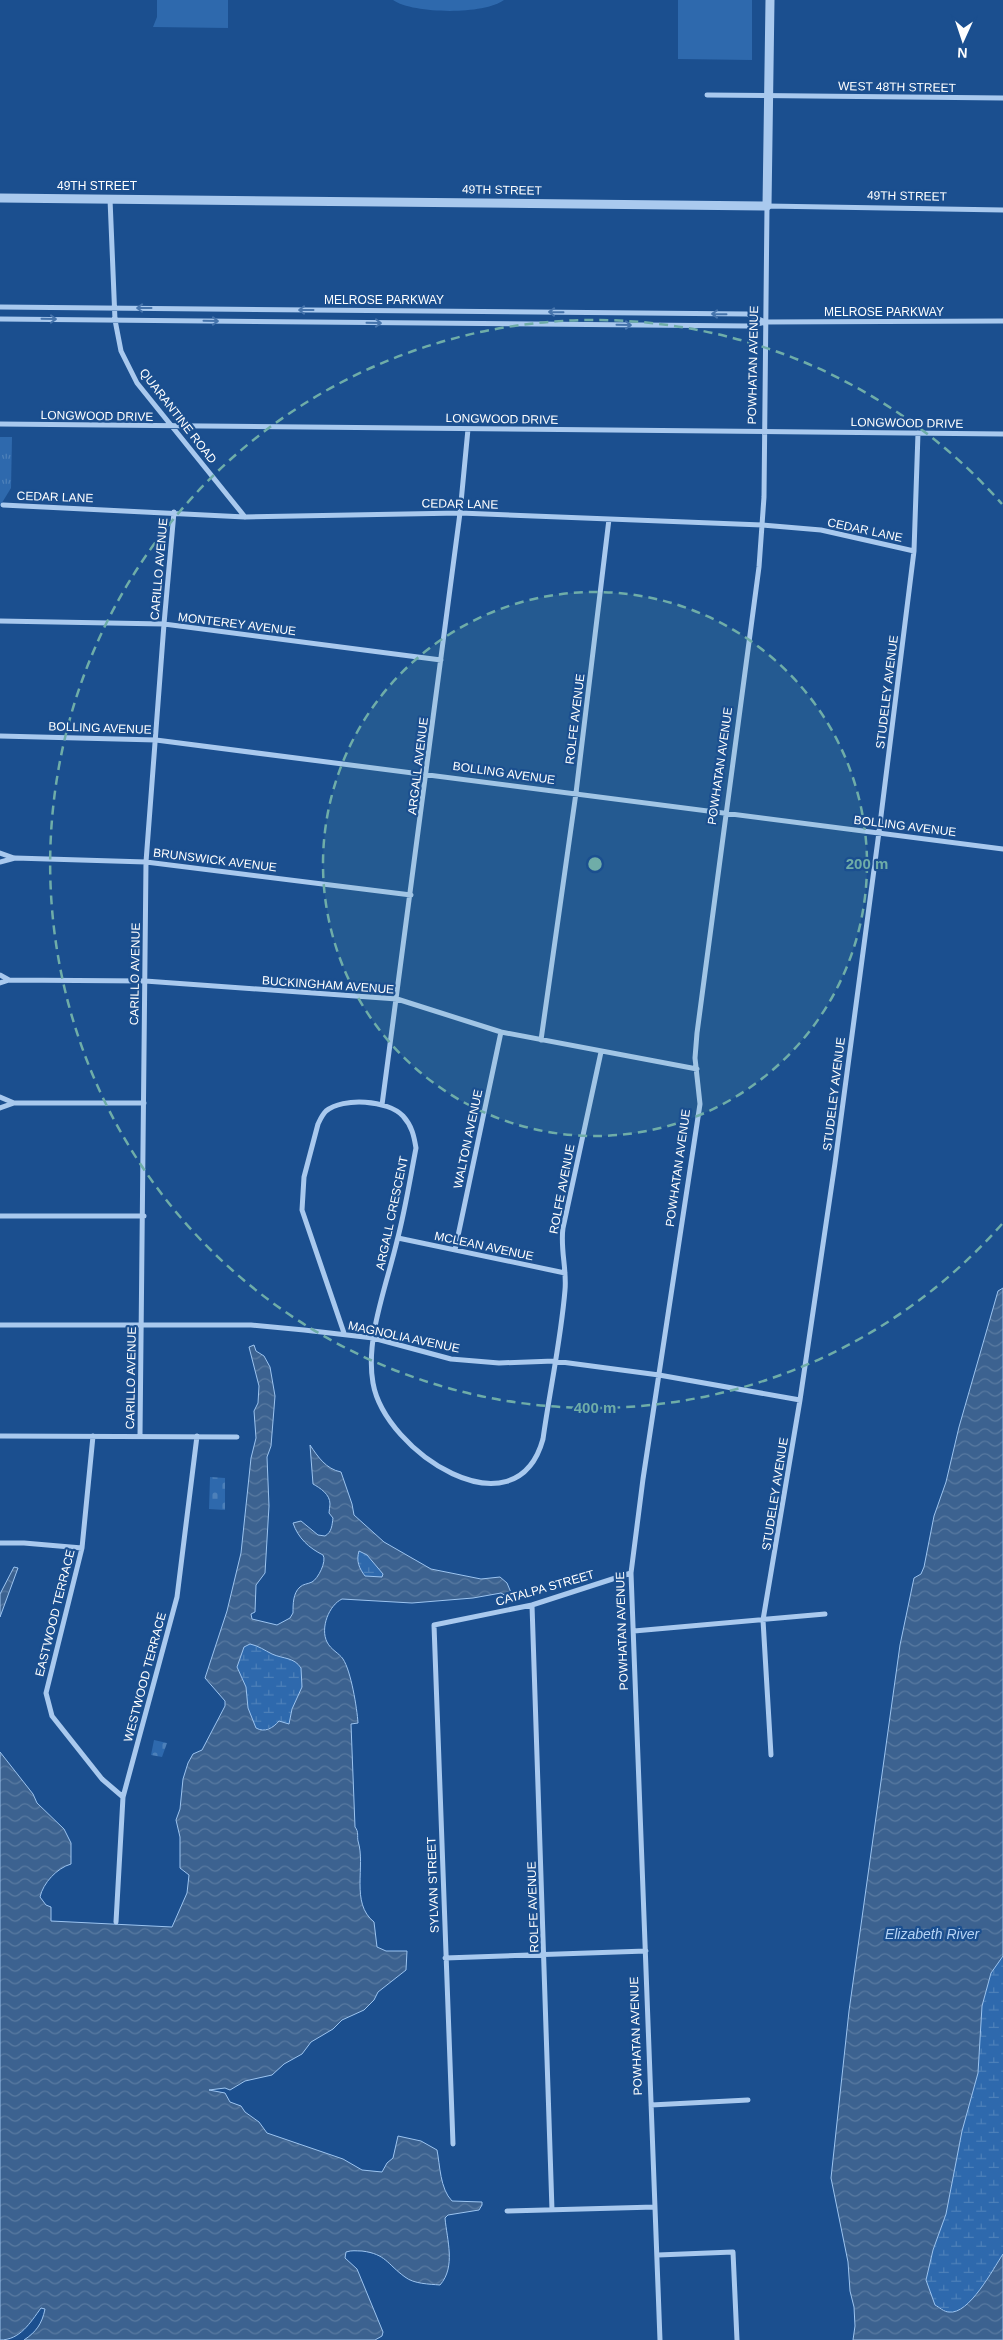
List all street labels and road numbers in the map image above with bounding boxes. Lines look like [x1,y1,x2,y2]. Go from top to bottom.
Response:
street label: WEST 48TH STREET [838,79,957,95]
street label: 49TH STREET [57,179,138,193]
street label: 49TH STREET [462,182,543,198]
street label: 49TH STREET [867,188,948,204]
street label: MELROSE PARKWAY [324,293,444,307]
street label: MELROSE PARKWAY [824,305,944,319]
street label: POWHATAN AVENUE [745,306,761,424]
street label: QUARANTINE ROAD [137,366,220,467]
street label: LONGWOOD DRIVE [41,408,153,424]
street label: LONGWOOD DRIVE [446,411,558,427]
street label: LONGWOOD DRIVE [851,415,963,431]
street label: CEDAR LANE [16,489,94,505]
street label: CEDAR LANE [422,496,498,512]
street label: CEDAR LANE [826,515,904,545]
street label: CARILLO AVENUE [148,517,170,621]
street label: MONTEREY AVENUE [177,610,297,638]
street label: STUDELEY AVENUE [873,634,901,750]
street label: ROLFE AVENUE [562,673,588,765]
street label: POWHATAN AVENUE [705,706,735,826]
street label: ARGALL AVENUE [405,716,431,816]
street label: BOLLING AVENUE [48,719,152,737]
street label: BOLLING AVENUE [452,759,556,787]
street label: BOLLING AVENUE [853,813,957,839]
street label: BRUNSWICK AVENUE [152,845,278,875]
street label: CARILLO AVENUE [127,923,143,1025]
street label: BUCKINGHAM AVENUE [261,973,395,997]
street label: STUDELEY AVENUE [820,1036,848,1152]
street label: WALTON AVENUE [451,1088,485,1190]
street label: POWHATAN AVENUE [663,1108,693,1228]
street label: ROLFE AVENUE [546,1143,578,1235]
street label: ARGALL CRESCENT [373,1154,411,1271]
street label: MCLEAN AVENUE [433,1229,535,1263]
street label: MAGNOLIA AVENUE [347,1318,461,1356]
street label: CARILLO AVENUE [123,1327,139,1429]
street label: STUDELEY AVENUE [759,1436,791,1552]
street label: EASTWOOD TERRACE [32,1548,78,1678]
street label: CATALPA STREET [494,1567,597,1609]
street label: POWHATAN AVENUE [613,1571,631,1691]
street label: WESTWOOD TERRACE [121,1611,169,1743]
street label: SYLVAN STREET [424,1836,442,1933]
street label: ROLFE AVENUE [524,1861,542,1953]
street label: POWHATAN AVENUE [627,1976,645,2096]

